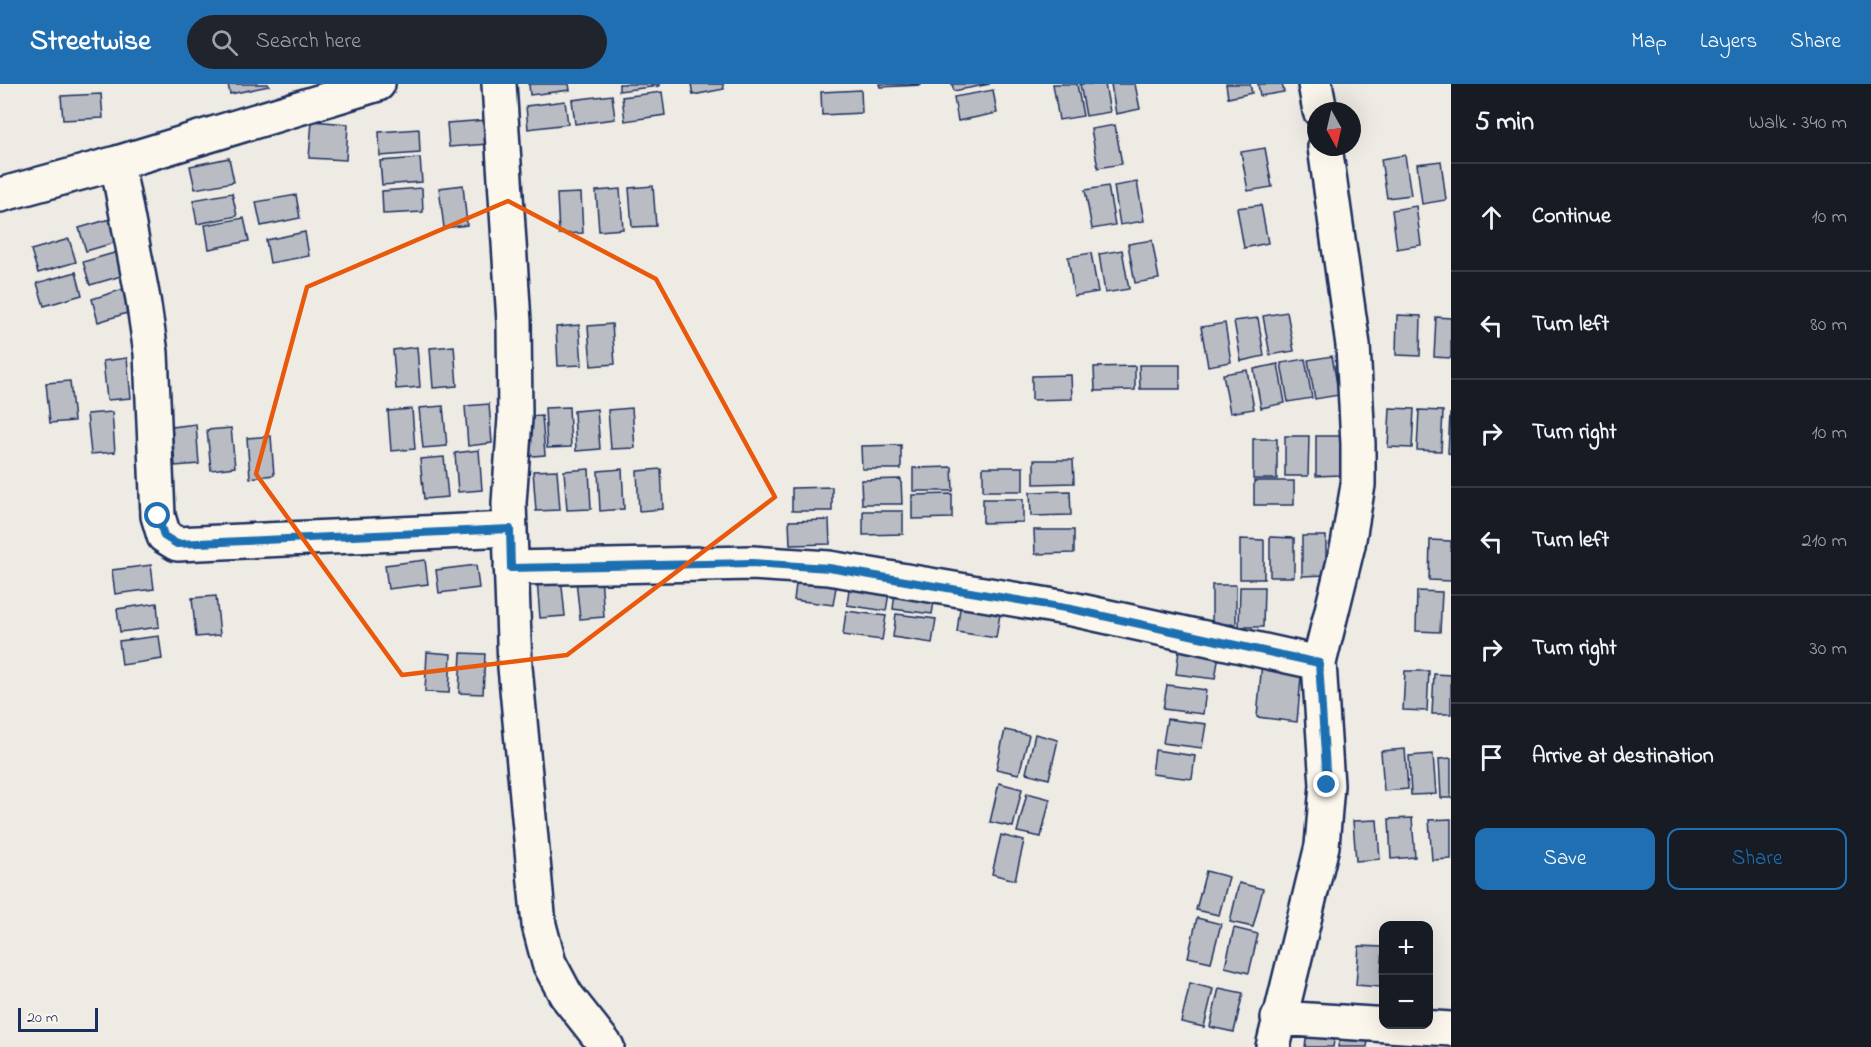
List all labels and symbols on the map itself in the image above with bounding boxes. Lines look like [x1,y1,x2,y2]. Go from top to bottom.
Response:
north arrow [1307,102,1361,156]
route start [144,502,170,528]
route end [1313,771,1339,797]
scale bar [18,1005,98,1032]

